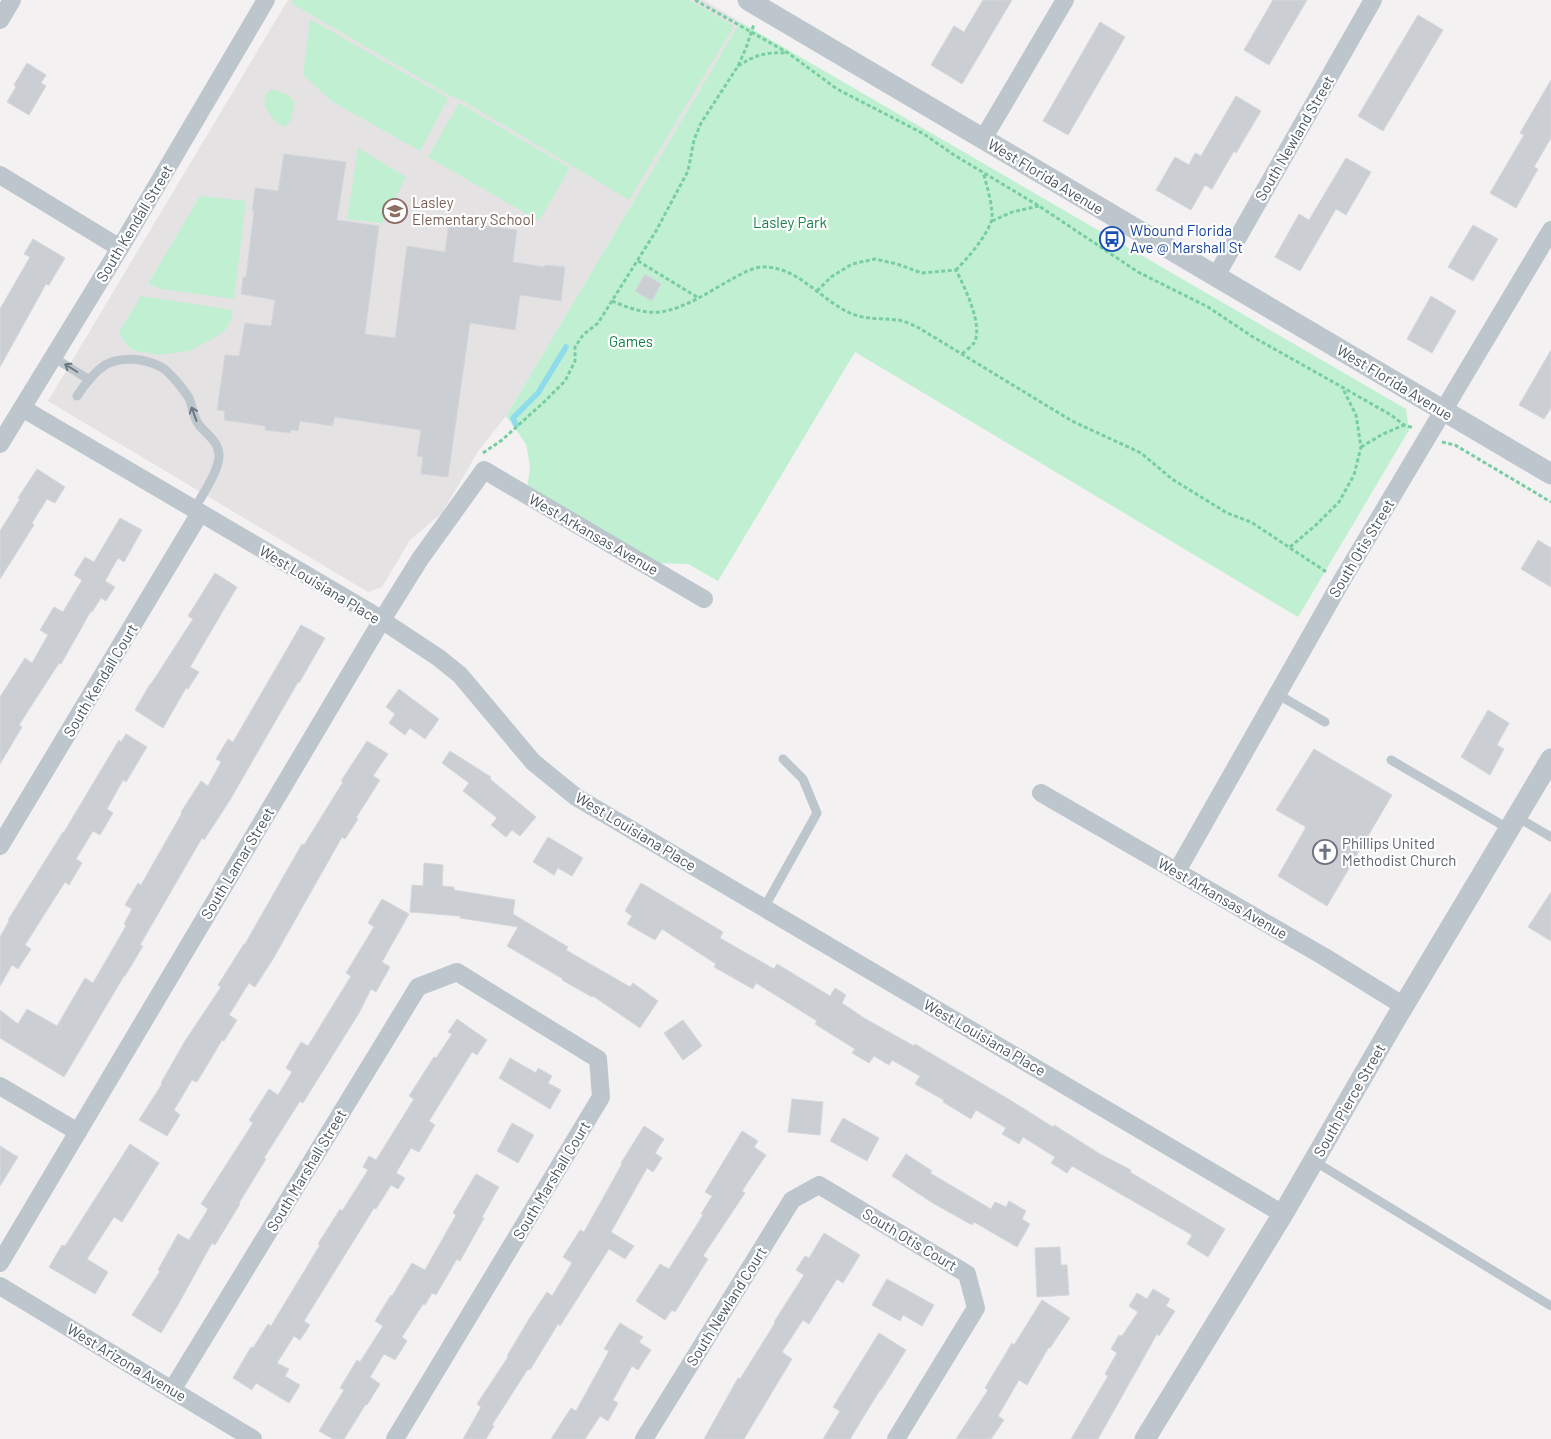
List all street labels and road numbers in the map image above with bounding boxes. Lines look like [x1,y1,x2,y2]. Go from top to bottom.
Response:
street label: South Newland Street [1251,72,1337,204]
street label: West Florida Avenue [985,134,1107,218]
street label: South Kendall Street [92,161,176,285]
street label: West Florida Avenue [1334,340,1456,424]
street label: West Arkansas Avenue [526,490,662,578]
street label: South Otis Street [1325,496,1397,600]
street label: West Louisiana Place [256,541,384,627]
street label: South Kendall Court [59,620,141,740]
street label: West Louisiana Place [572,788,700,874]
street label: South Lamar Street [197,804,277,922]
street label: West Arkansas Avenue [1155,854,1291,942]
street label: West Louisiana Place [921,995,1049,1079]
street label: South Pierce Street [1309,1040,1389,1160]
street label: South Marshall Street [262,1106,350,1234]
street label: South Marshall Court [509,1118,593,1242]
street label: South Otis Court [860,1204,960,1274]
street label: South Newland Court [682,1243,770,1369]
street label: West Arizona Avenue [64,1319,190,1405]

